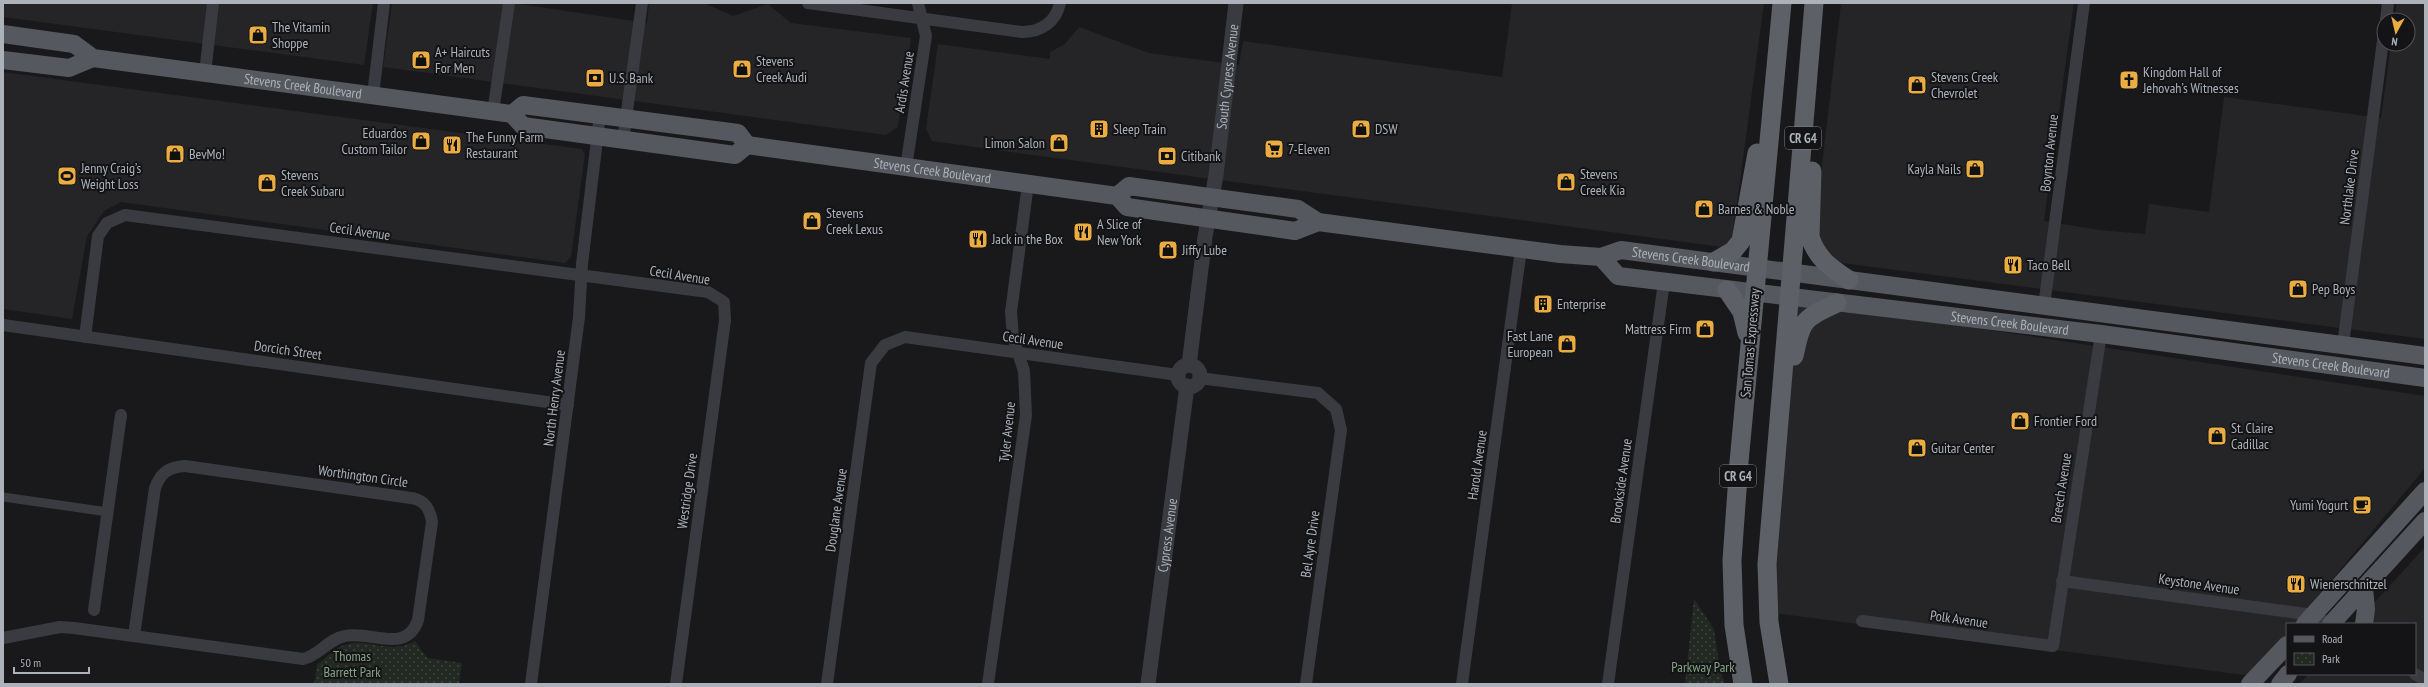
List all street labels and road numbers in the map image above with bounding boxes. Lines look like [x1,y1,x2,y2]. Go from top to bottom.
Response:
street label: South Cypress Avenue [1212,23,1243,130]
street label: Ardis Avenue [890,50,918,114]
street label: Stevens Creek Boulevard [243,69,363,103]
street label: Boynton Avenue [2036,113,2062,193]
road number: CR G4 [1785,127,1821,149]
street label: Northlake Drive [2335,148,2363,226]
street label: Stevens Creek Boulevard [872,154,992,188]
street label: Cecil Avenue [329,218,392,244]
street label: Stevens Creek Boulevard [1631,243,1751,276]
street label: Cecil Avenue [648,261,712,289]
street label: San Tomas Expressway [1736,287,1764,398]
street label: Stevens Creek Boulevard [1950,307,2070,339]
street label: Cecil Avenue [1002,327,1065,353]
street label: Dorcich Street [253,336,323,364]
street label: Stevens Creek Boulevard [2271,348,2391,382]
street label: North Henry Avenue [539,349,569,447]
street label: Tyler Avenue [995,401,1019,463]
street label: Harold Avenue [1463,429,1491,501]
street label: Brookside Avenue [1606,437,1636,525]
street label: Breech Avenue [2047,451,2075,524]
street label: Westridge Drive [673,452,701,530]
street label: Worthington Circle [317,461,409,491]
road number: CR G4 [1720,465,1756,487]
street label: Douglane Avenue [821,467,851,553]
street label: Cypress Avenue [1154,497,1181,573]
street label: Bel Ayre Drive [1296,509,1324,579]
street label: Keystone Avenue [2157,569,2241,599]
street label: Polk Avenue [1929,606,1989,632]

